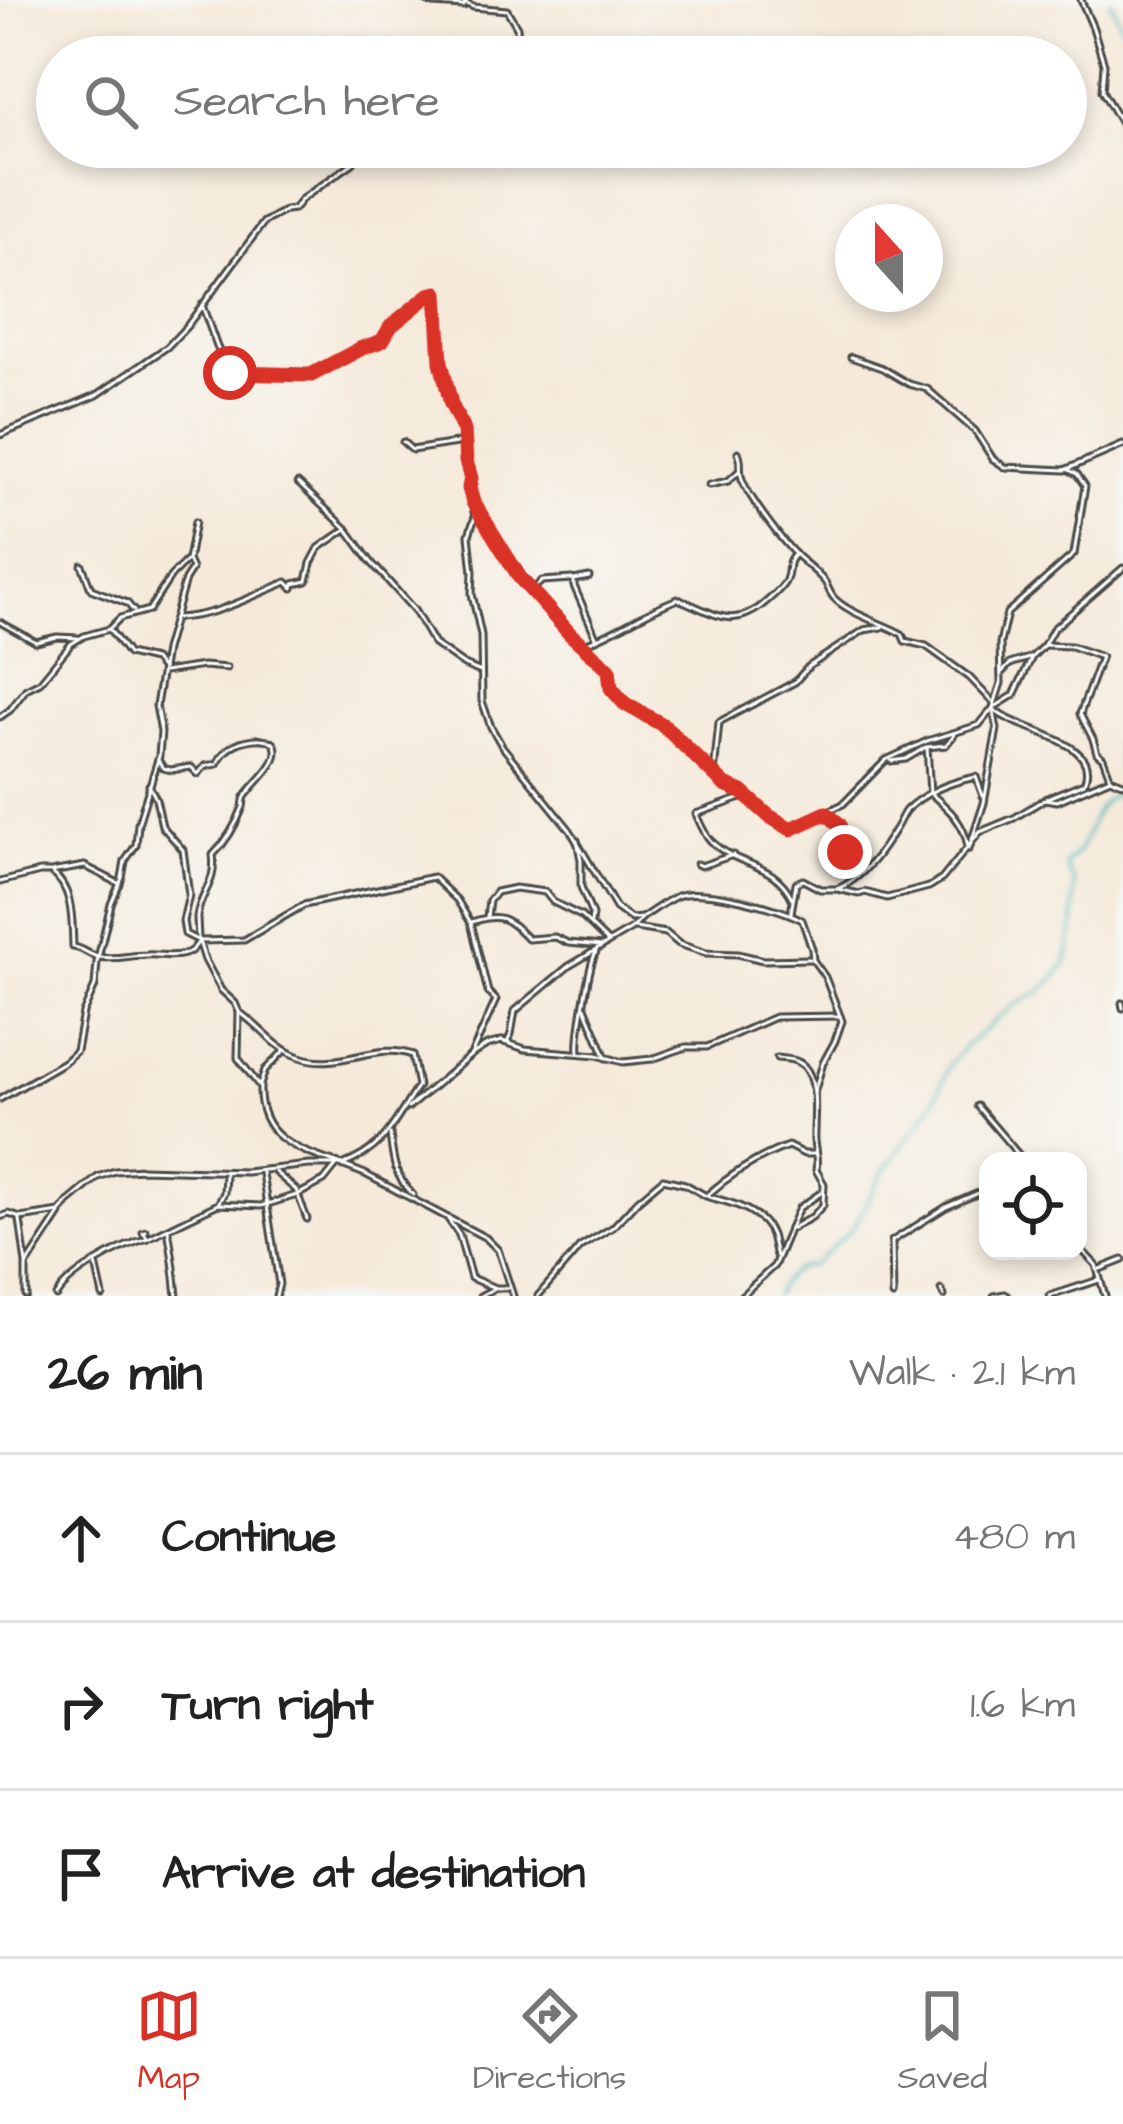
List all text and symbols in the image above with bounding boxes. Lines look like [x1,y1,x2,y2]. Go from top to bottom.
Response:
search box [36,36,1087,168]
icon: search [78,69,144,135]
text: Search here [174,71,440,133]
north arrow [835,204,943,312]
route start [203,346,257,400]
route end [818,825,872,879]
map controls [979,1152,1087,1260]
button: locate [979,1152,1087,1260]
text: 26 min [48,1339,203,1410]
text: Walk · 2.1 km [849,1347,1075,1401]
icon: ahead [48,1505,114,1571]
text: Continue [162,1507,336,1569]
text: 480 m [953,1511,1075,1565]
icon: right [48,1673,114,1739]
text: Turn right [162,1675,374,1737]
text: 1.6 km [970,1679,1075,1733]
icon: arrive [48,1841,114,1907]
text: Arrive at destination [162,1843,585,1905]
tab: Map [136,1983,202,2101]
tab: Directions [473,1983,626,2101]
tab: Saved [897,1983,987,2101]

